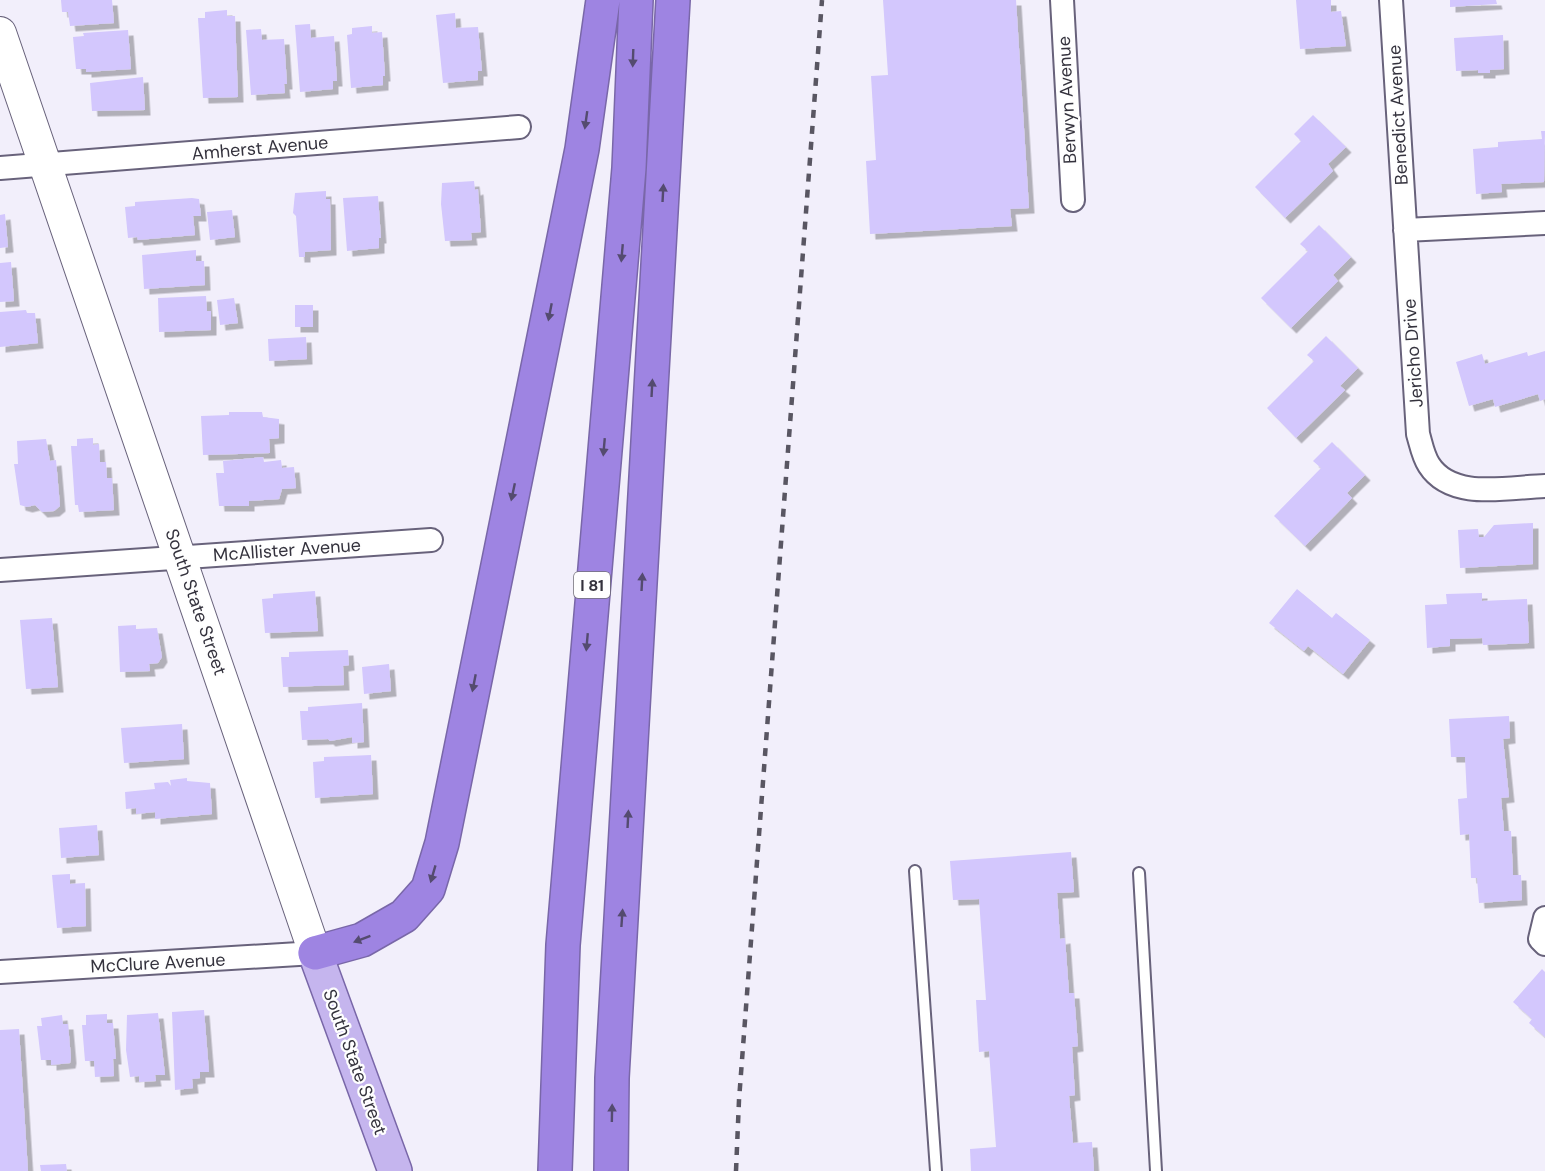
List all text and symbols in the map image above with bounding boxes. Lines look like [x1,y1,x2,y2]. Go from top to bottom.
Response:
street label: Berwyn Avenue [1052,36,1082,164]
street label: Benedict Avenue [1382,44,1414,186]
one-way arrow [629,49,638,68]
one-way arrow [582,111,591,130]
street label: Amherst Avenue [191,130,329,166]
one-way arrow [658,183,668,202]
one-way arrow [617,244,627,263]
street label: Jericho Drive [1397,298,1429,408]
one-way arrow [545,302,554,321]
one-way arrow [648,378,657,397]
one-way arrow [599,438,609,457]
one-way arrow [508,483,517,502]
street label: South State Street [160,526,232,678]
street label: McAllister Avenue [212,533,362,567]
road number: I 81 [574,572,610,598]
one-way arrow [637,573,646,592]
one-way arrow [582,632,592,651]
one-way arrow [469,674,478,693]
one-way arrow [624,809,633,828]
one-way arrow [428,865,437,883]
one-way arrow [618,908,627,927]
one-way arrow [352,935,370,945]
street label: McClure Avenue [90,947,226,979]
street label: South State Street [317,986,393,1138]
one-way arrow [607,1103,616,1122]

